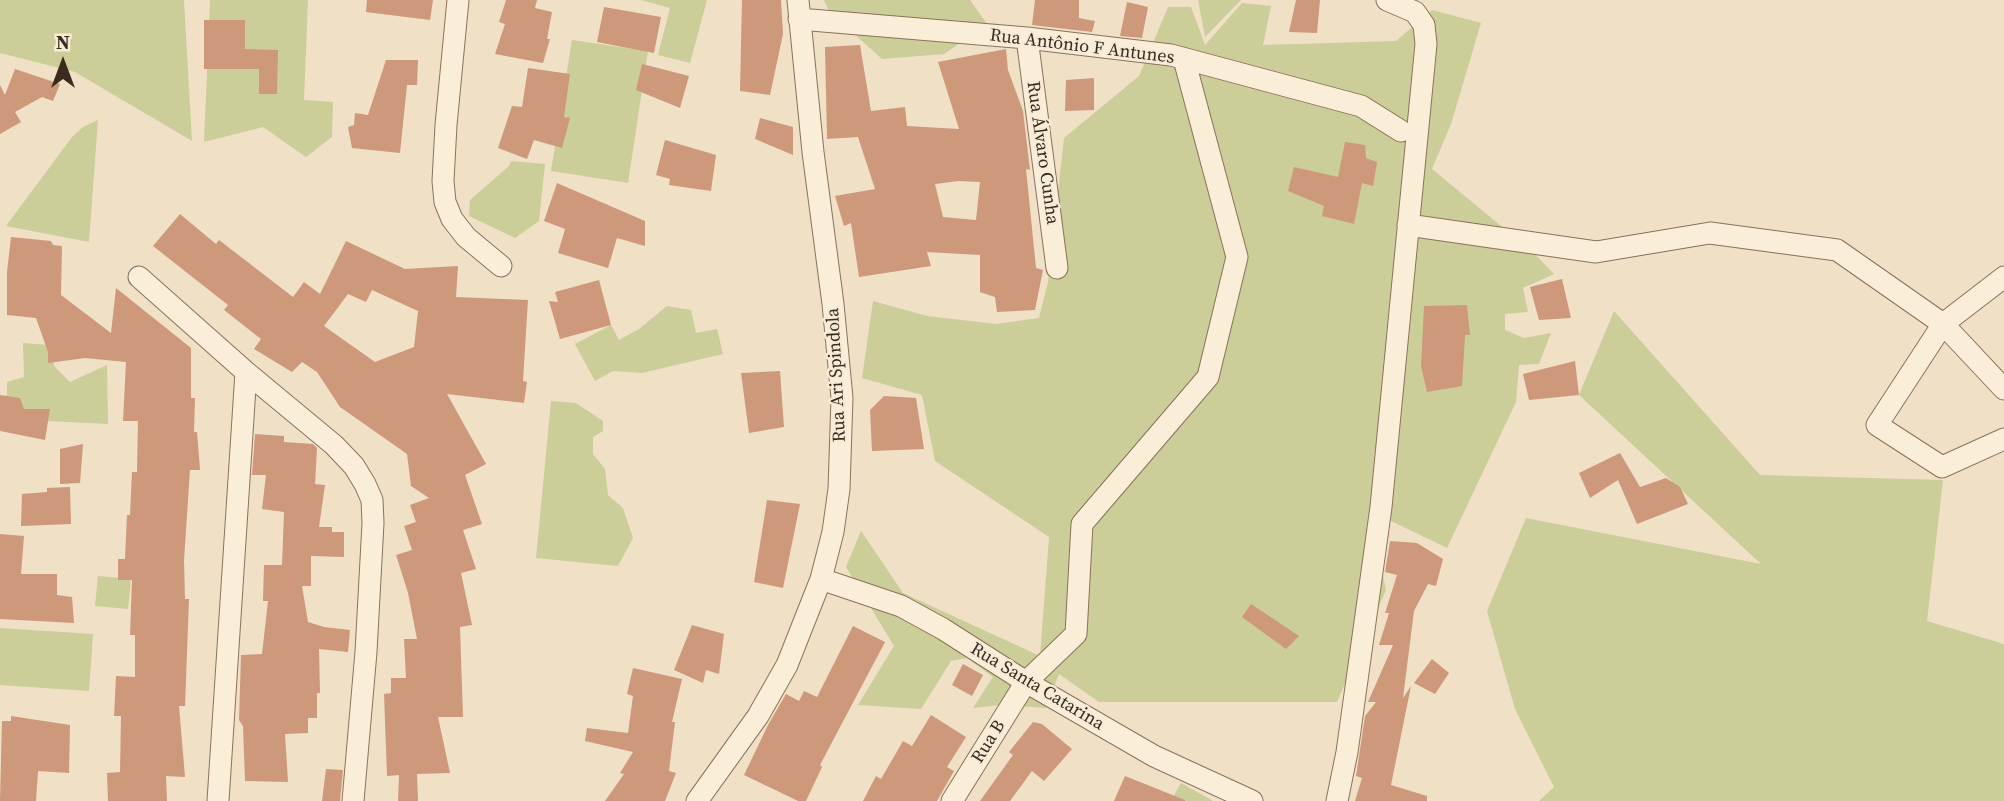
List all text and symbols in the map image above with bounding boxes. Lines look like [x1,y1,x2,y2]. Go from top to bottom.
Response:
street label: Rua Antônio F Antunes [988,25,1176,69]
north arrow [28,28,98,98]
text: N [56,29,70,55]
street label: Rua Álvaro Cunha [1021,80,1063,226]
street label: Rua Ari Spindola [823,307,851,443]
street label: Rua Santa Catarina [966,639,1108,735]
street label: Rua B [967,716,1011,768]

